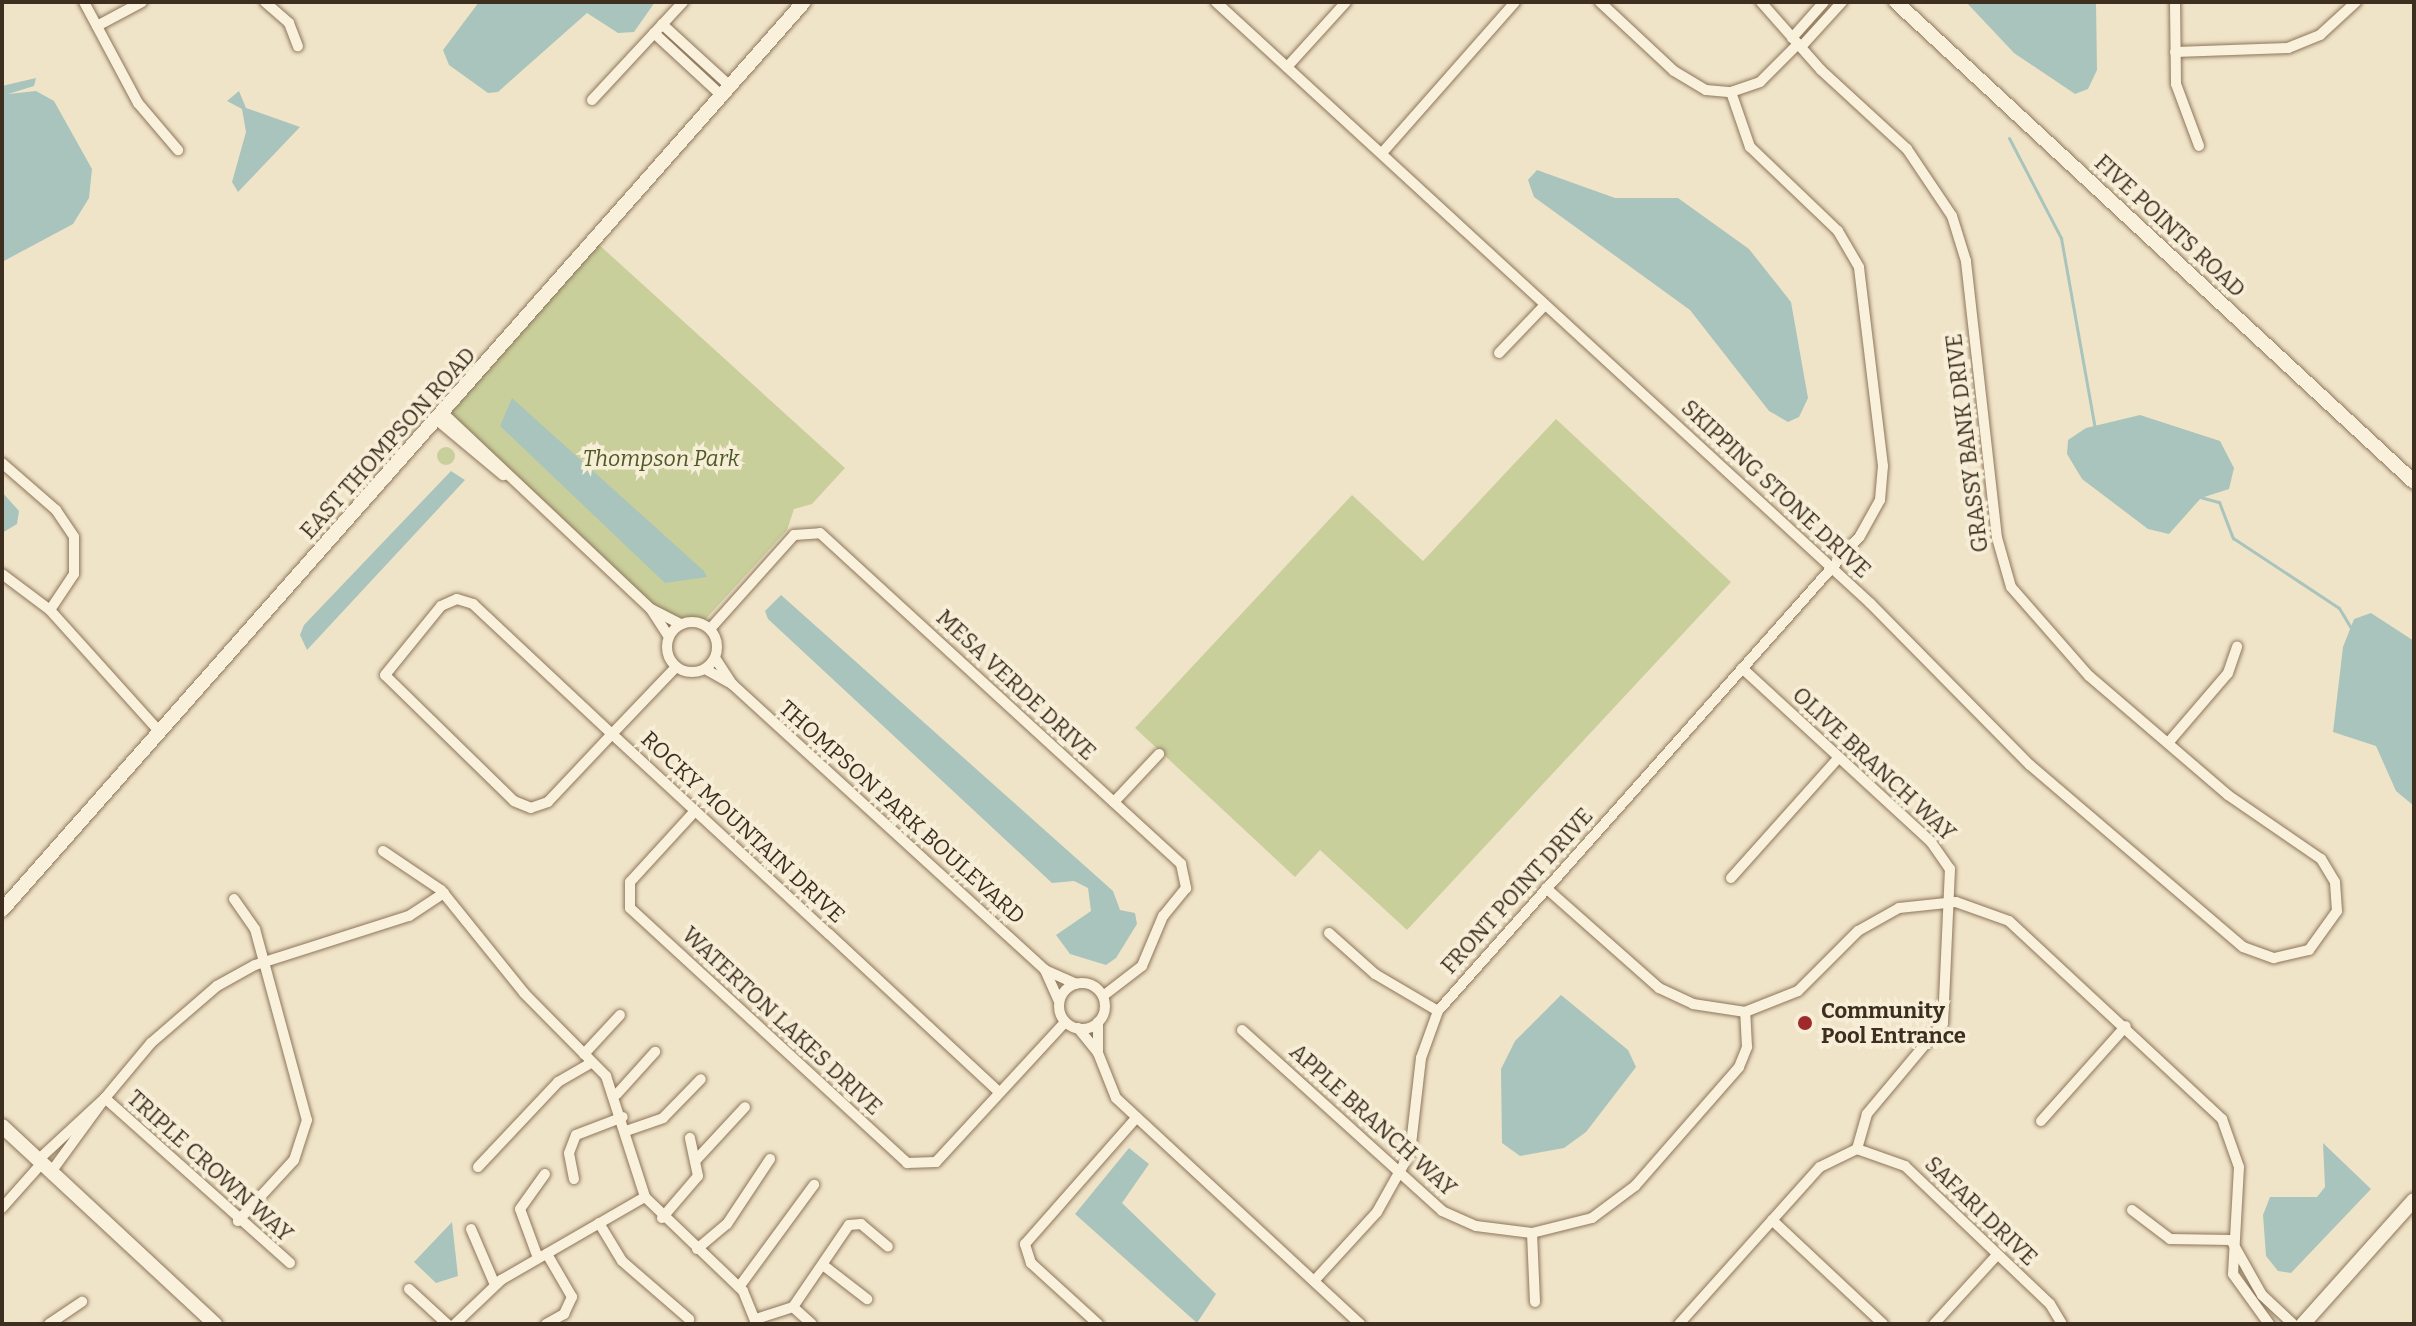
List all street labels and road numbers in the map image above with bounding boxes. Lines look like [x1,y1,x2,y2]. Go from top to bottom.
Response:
street label: FIVE POINTS ROAD [2089,149,2251,303]
street label: GRASSY BANK DRIVE [1940,332,1994,554]
street label: EAST THOMPSON ROAD [295,342,481,544]
street label: SKIPPING STONE DRIVE [1676,394,1876,584]
street label: MESA VERDE DRIVE [931,604,1101,766]
street label: OLIVE BRANCH WAY [1787,682,1961,846]
street label: THOMPSON PARK BOULEVARD [774,695,1030,929]
street label: ROCKY MOUNTAIN DRIVE [636,726,850,928]
street label: FRONT POINT DRIVE [1436,803,1598,979]
street label: WATERTON LAKES DRIVE [677,922,887,1120]
street label: APPLE BRANCH WAY [1284,1038,1462,1202]
street label: TRIPLE CROWN WAY [122,1085,298,1247]
street label: SAFARI DRIVE [1919,1151,2043,1271]

